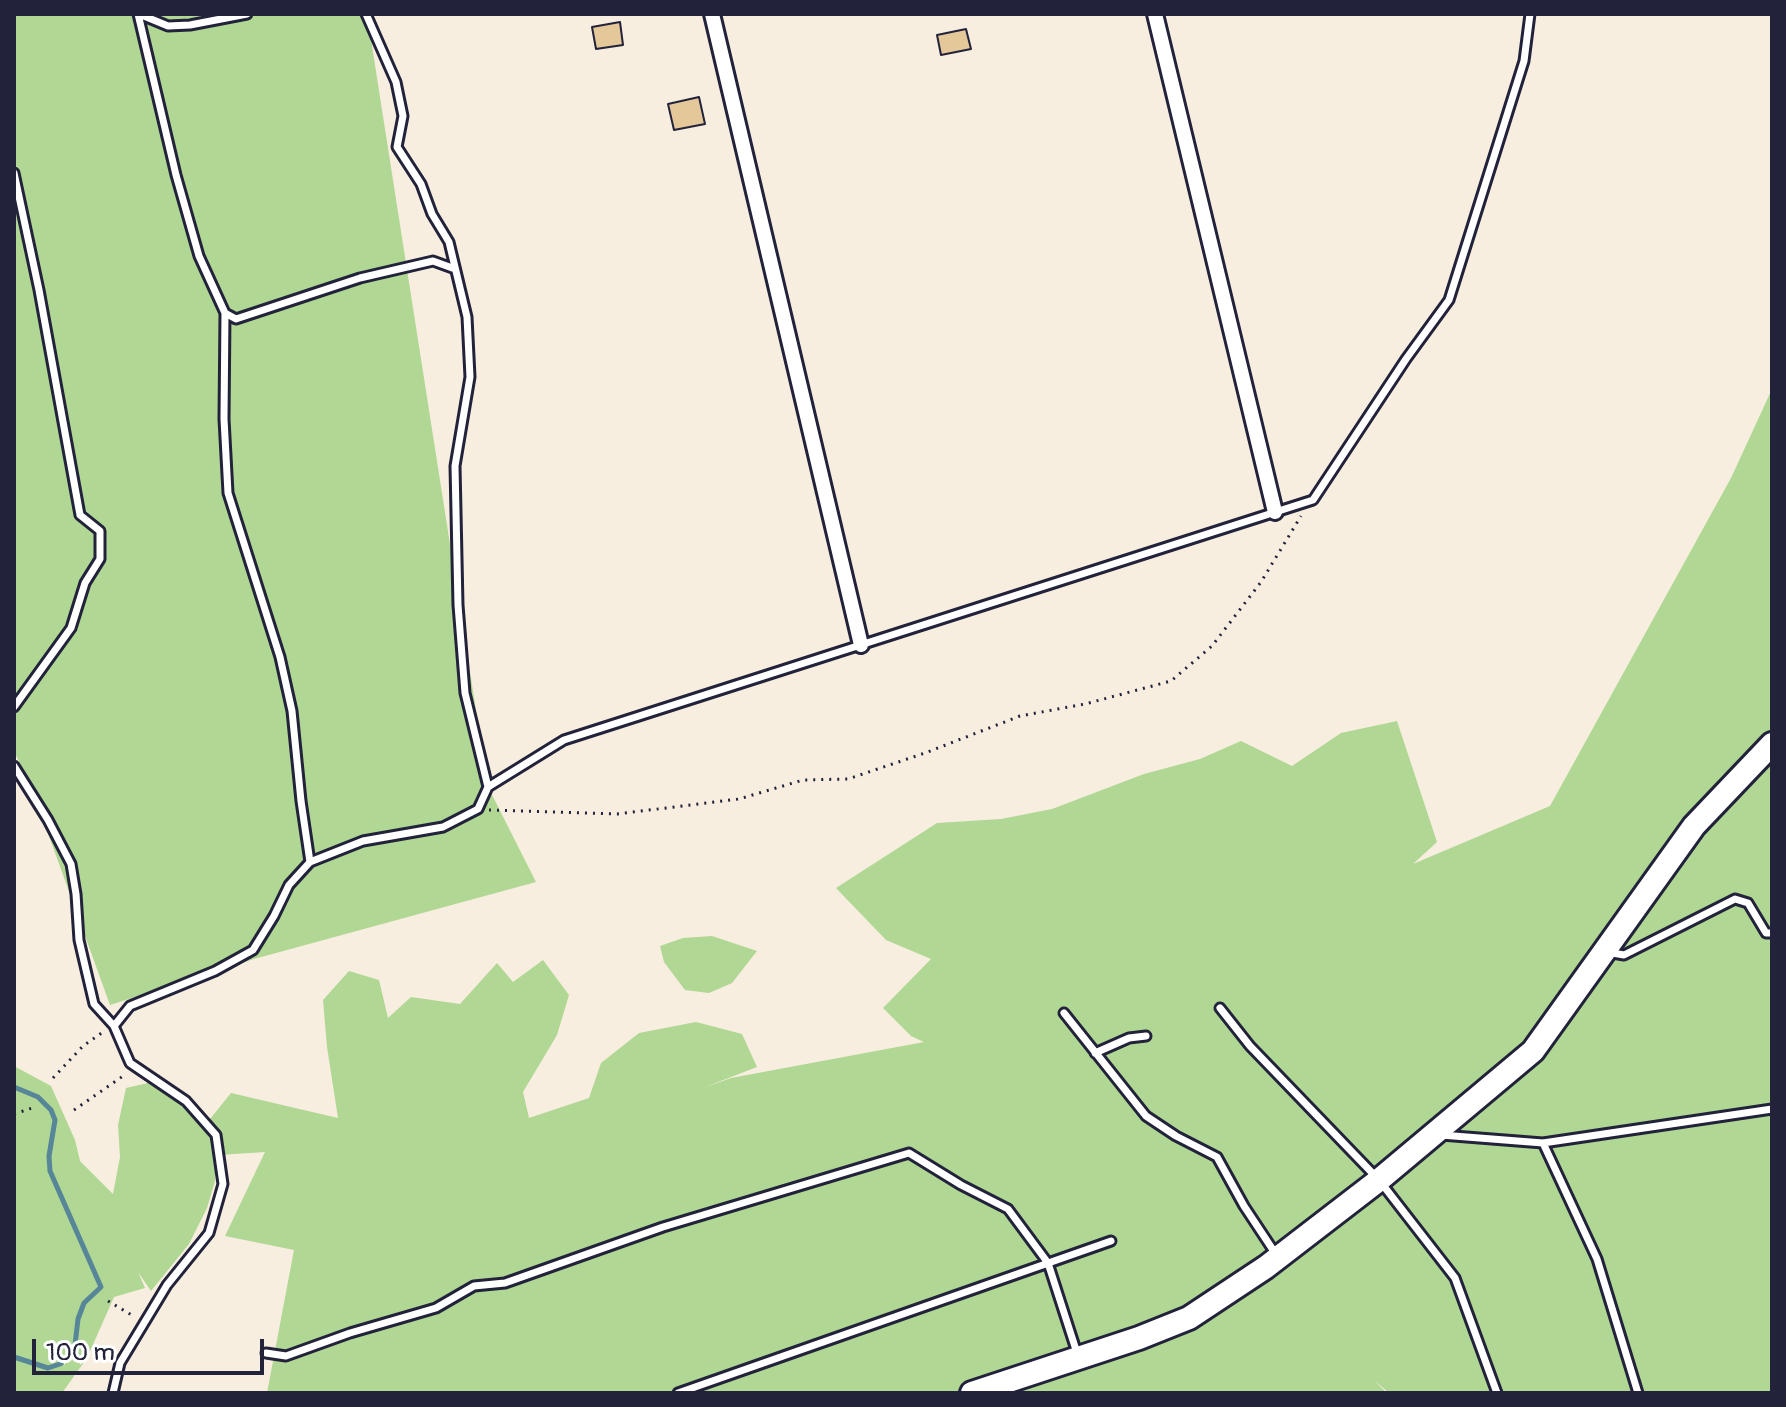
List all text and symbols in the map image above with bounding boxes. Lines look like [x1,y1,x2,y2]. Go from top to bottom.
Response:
scale bar [36,1323,268,1373]
text: 100 m [46,1338,115,1367]

